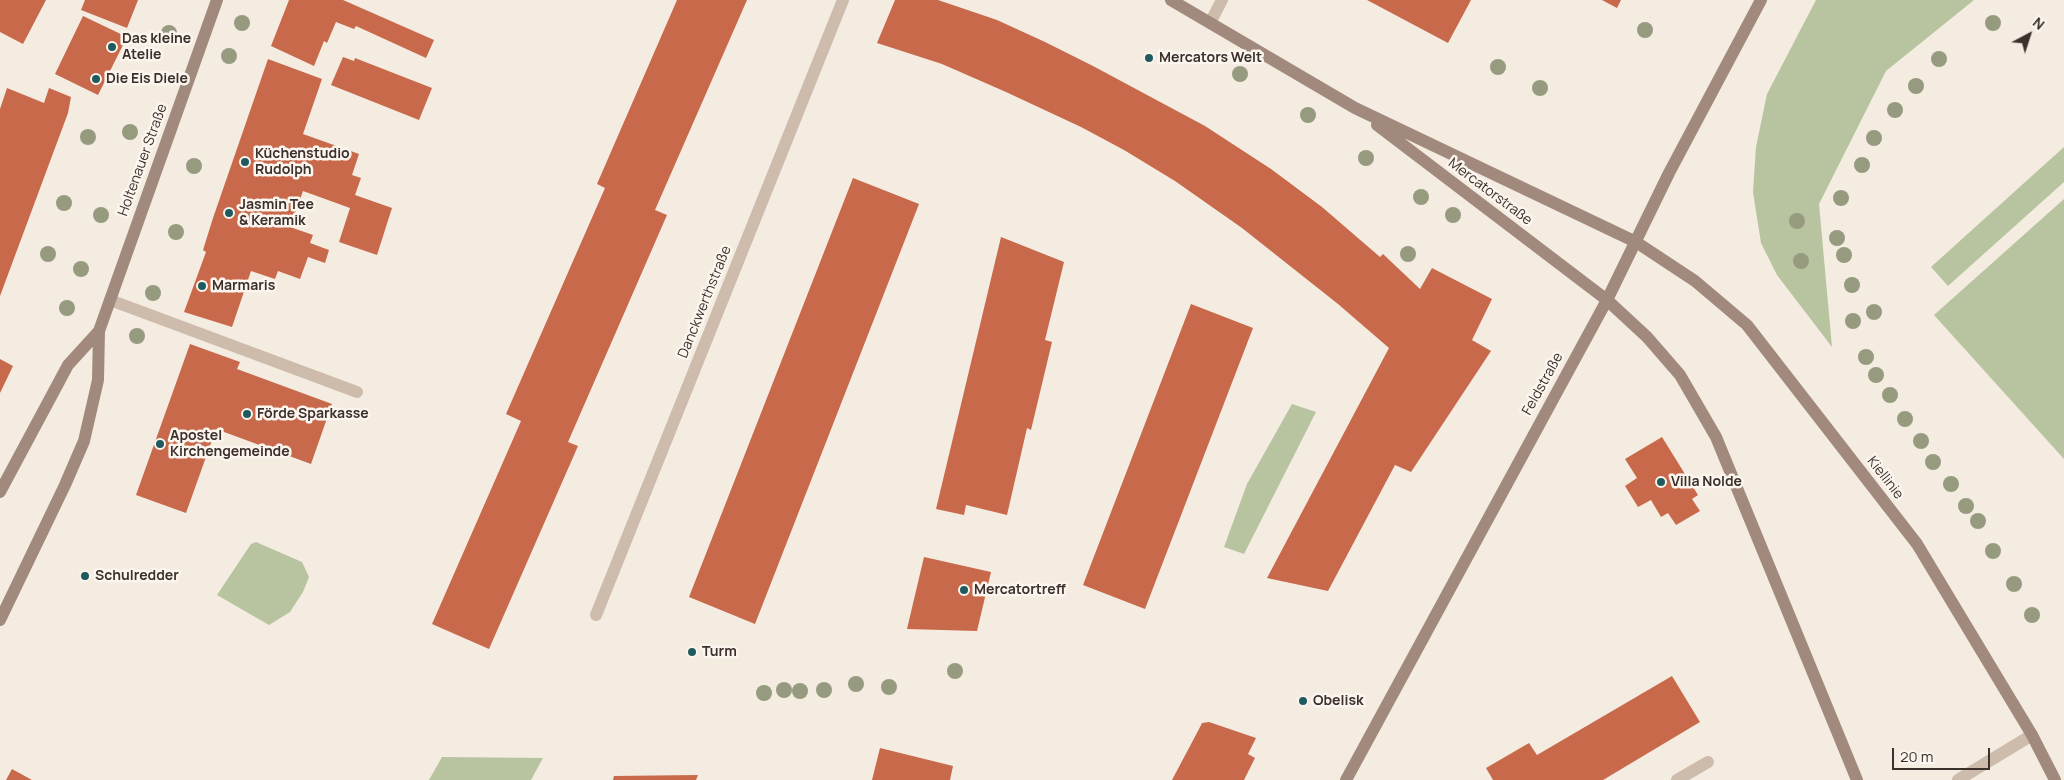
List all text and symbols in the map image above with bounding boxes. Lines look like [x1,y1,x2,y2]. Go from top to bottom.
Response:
north arrow [2004,10,2054,60]
text: N [2029,13,2049,34]
place label: Das kleine Atelie [122,31,191,64]
marker: Das kleine Atelie [106,41,118,53]
place label: Mercators Welt [1159,50,1262,66]
marker: Mercators Welt [1143,52,1155,64]
place label: Die Eis Diele [106,71,188,87]
marker: Die Eis Diele [90,73,102,85]
street label: Holtenauer Straße [115,102,171,218]
place label: Küchenstudio Rudolph [255,146,350,178]
street label: Mercatorstraße [1445,155,1535,229]
marker: Küchenstudio Rudolph [239,156,251,168]
place label: Jasmin Tee & Keramik [239,197,314,230]
marker: Jasmin Tee & Keramik [223,207,235,219]
street label: Danckwerthstraße [675,243,735,361]
place label: Marmaris [212,278,275,294]
marker: Marmaris [196,280,208,292]
street label: Feldstraße [1519,350,1567,418]
place label: Förde Sparkasse [257,406,369,422]
marker: Förde Sparkasse [241,408,253,420]
place label: Apostel Kirchengemeinde [170,428,290,461]
marker: Apostel Kirchengemeinde [154,438,166,450]
street label: Kiellinie [1863,453,1907,503]
place label: Villa Nolde [1671,474,1742,490]
marker: Villa Nolde [1655,476,1667,488]
place label: Schulredder [95,568,179,584]
marker: Schulredder [79,570,91,582]
place label: Mercatortreff [974,582,1066,598]
marker: Mercatortreff [958,584,970,596]
place label: Turm [702,644,737,660]
marker: Turm [686,646,698,658]
place label: Obelisk [1313,693,1364,709]
marker: Obelisk [1297,695,1309,707]
scale bar [1894,738,1992,770]
text: 20 m [1900,746,1933,767]

